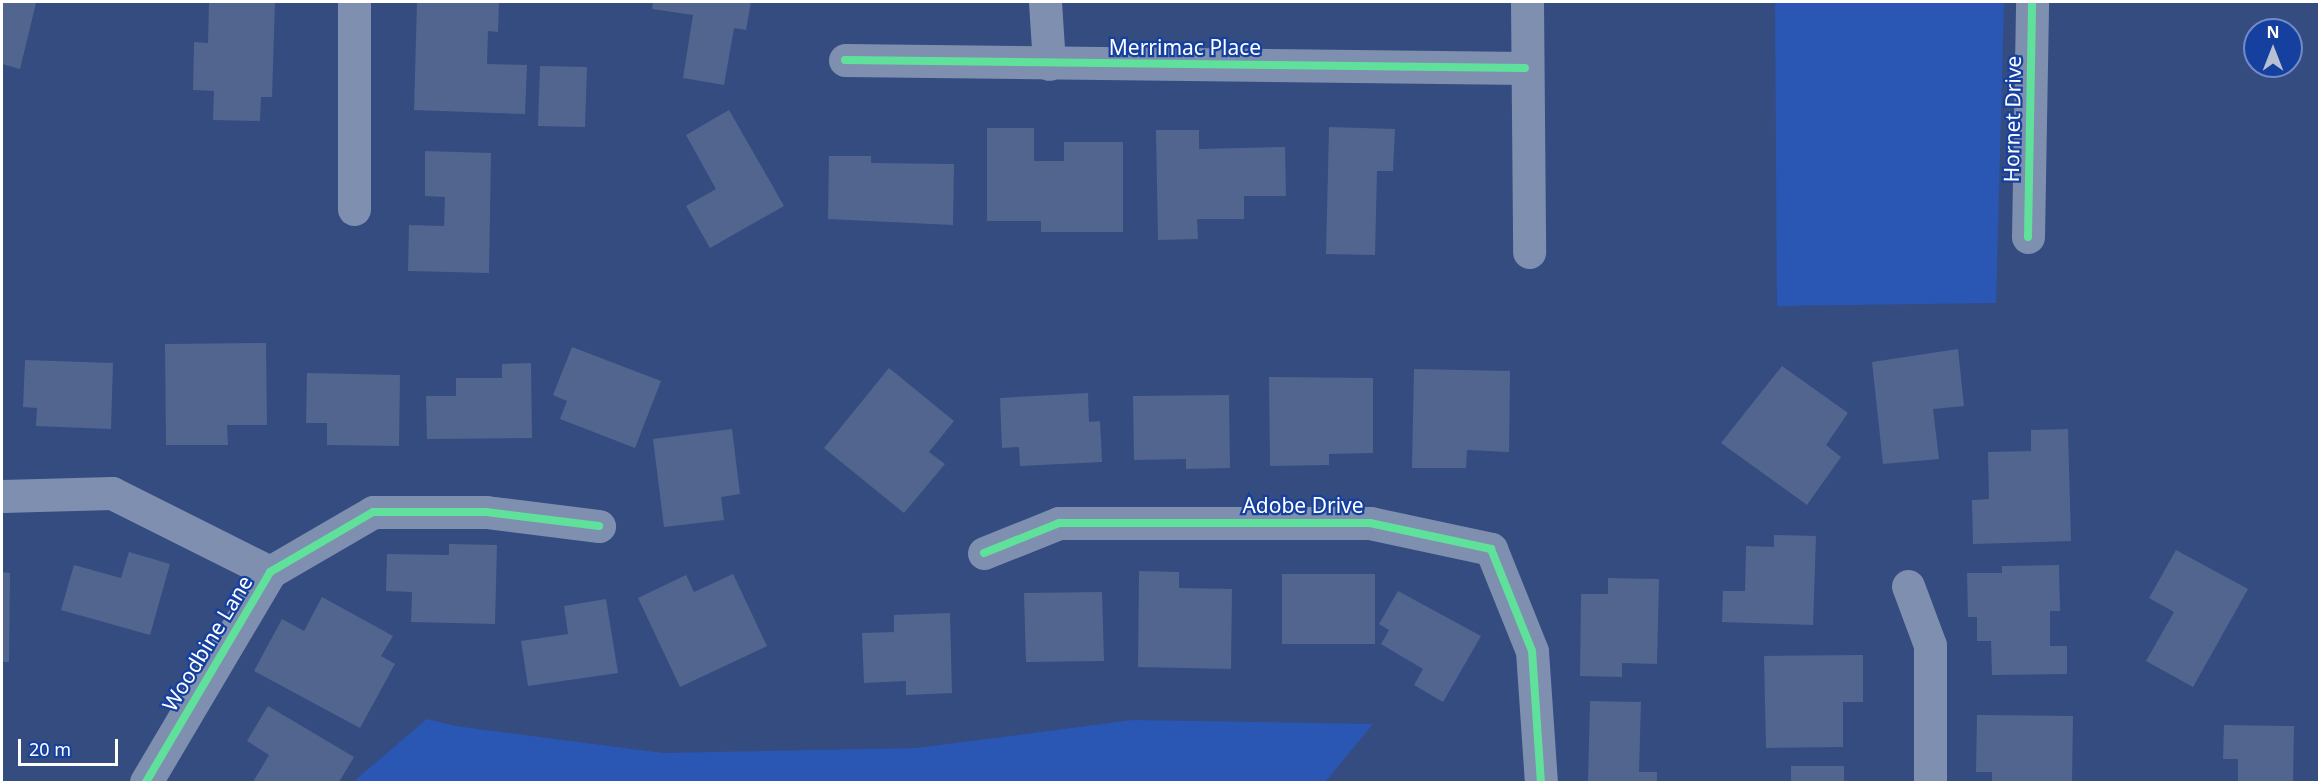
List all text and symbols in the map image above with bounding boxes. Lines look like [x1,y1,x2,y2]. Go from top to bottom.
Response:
north arrow [2243,18,2303,78]
text: N [2266,21,2280,43]
street label: Merrimac Place [1109,34,1261,60]
street label: Hornet Drive [1998,55,2026,183]
street label: Adobe Drive [1242,492,1364,518]
street label: Woodbine Lane [157,571,257,715]
scale bar [21,727,122,765]
text: 20 m [29,737,71,761]

